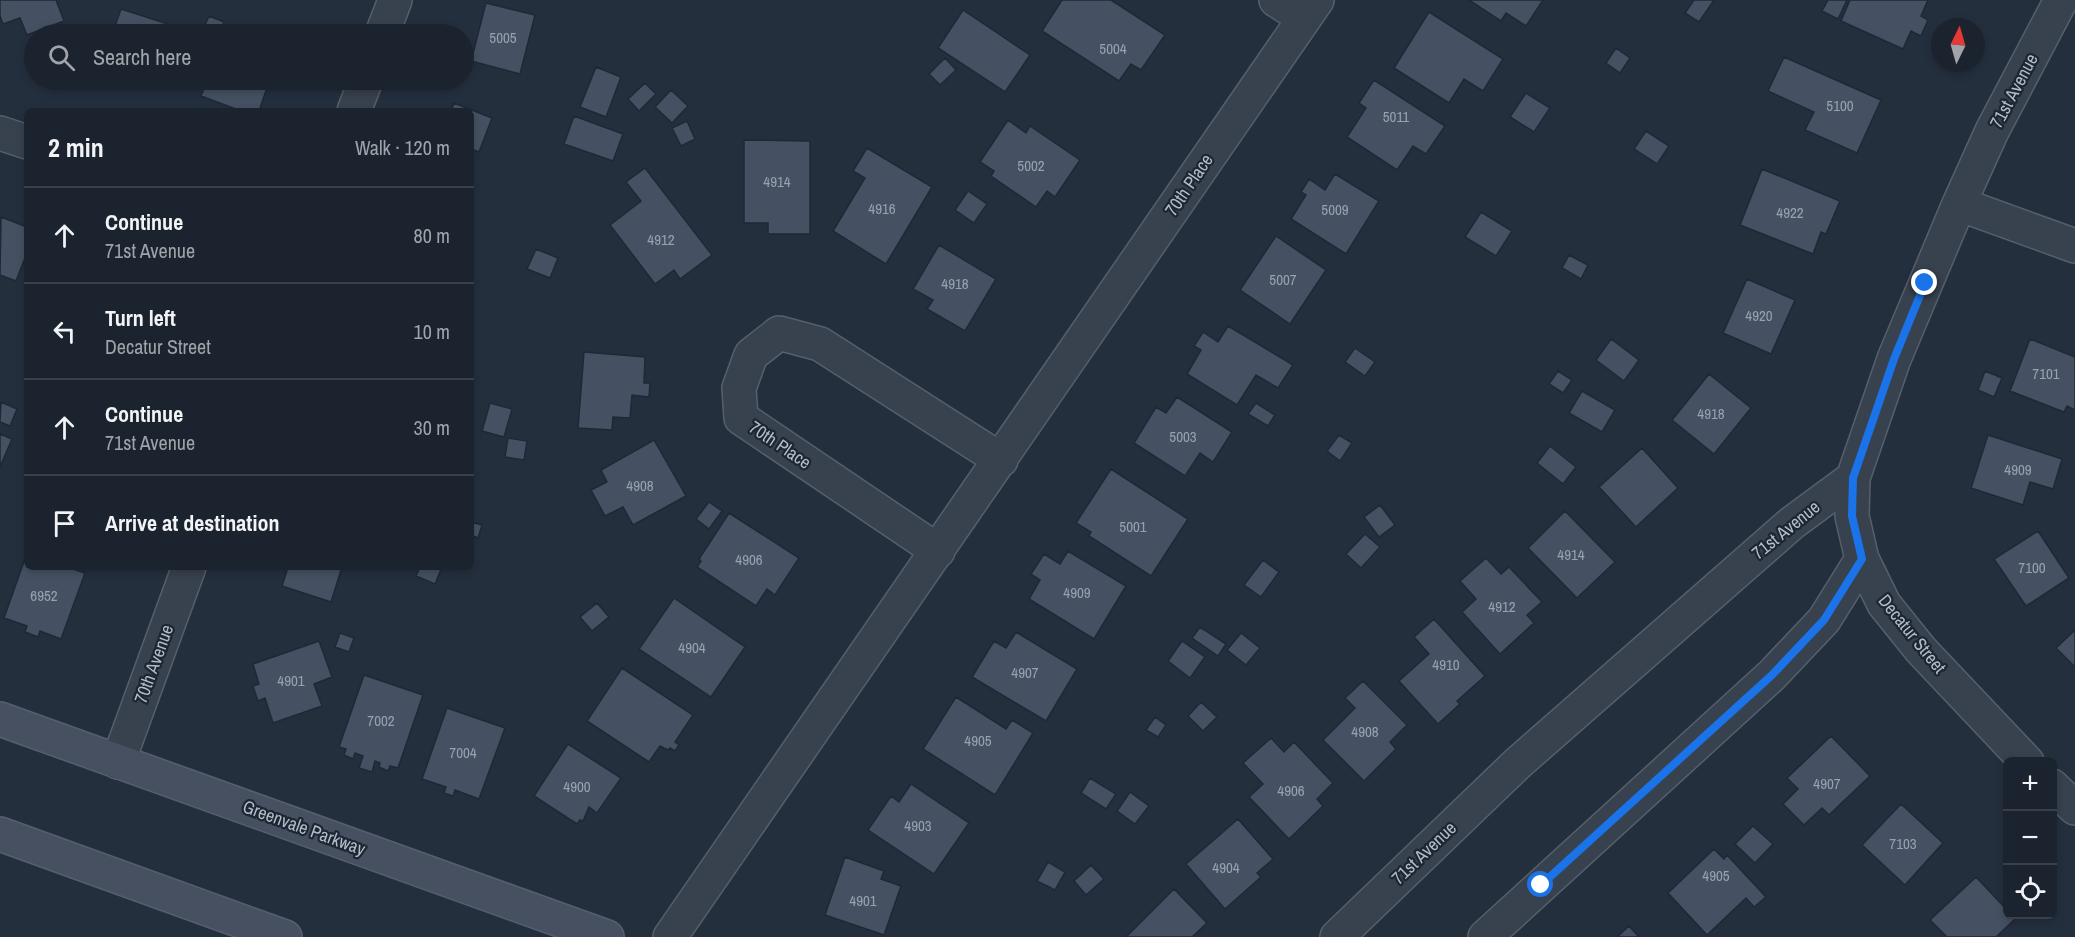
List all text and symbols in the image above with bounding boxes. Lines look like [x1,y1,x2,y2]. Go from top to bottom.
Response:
north arrow [1931,18,1985,72]
search box [24,24,474,90]
house number: 5005 [489,27,517,48]
house number: 5004 [1099,38,1127,59]
icon: search [45,41,78,74]
text: Search here [93,42,191,72]
street label: 71st Avenue [1984,49,2044,132]
house number: 5100 [1826,95,1854,116]
house number: 5011 [1383,106,1409,127]
text: 2 min [48,130,104,165]
text: Walk · 120 m [355,134,450,161]
street label: 70th Place [1159,149,1218,221]
house number: 5002 [1017,155,1045,176]
house number: 4914 [763,171,791,192]
house number: 4916 [868,198,896,219]
house number: 5009 [1321,199,1349,220]
house number: 4922 [1776,202,1804,223]
text: Continue [105,207,183,237]
icon: ahead [48,219,81,252]
text: 80 m [414,222,450,249]
house number: 4912 [647,229,675,250]
text: 71st Avenue [105,237,195,264]
house number: 5007 [1269,269,1297,290]
route end [1911,269,1937,295]
house number: 4918 [941,273,969,294]
text: Turn left [105,303,176,333]
house number: 4920 [1745,305,1773,326]
icon: left [48,315,81,348]
text: 10 m [414,318,450,345]
text: Decatur Street [105,333,211,360]
house number: 7101 [2032,363,2060,384]
text: Continue [105,399,183,429]
house number: 4918 [1697,403,1725,424]
icon: ahead [48,411,81,444]
text: 30 m [414,414,450,441]
street label: 70th Place [744,415,816,474]
house number: 5003 [1169,426,1197,447]
text: 71st Avenue [105,429,195,456]
house number: 4909 [2004,459,2032,480]
house number: 4908 [626,475,654,496]
street label: 71st Avenue [1746,494,1825,565]
icon: arrive [48,507,81,540]
text: Arrive at destination [105,508,279,538]
house number: 5001 [1119,516,1147,537]
house number: 4914 [1557,544,1585,565]
house number: 4906 [735,549,763,570]
house number: 7100 [2018,557,2046,578]
house number: 4909 [1063,582,1091,603]
house number: 6952 [30,585,58,606]
street label: Decatur Street [1873,589,1952,679]
house number: 4912 [1488,596,1516,617]
street label: 70th Avenue [128,621,179,707]
house number: 4904 [678,637,706,658]
house number: 4910 [1432,654,1460,675]
house number: 4907 [1011,662,1039,683]
house number: 4901 [277,670,305,691]
house number: 7002 [367,710,395,731]
house number: 4908 [1351,721,1379,742]
house number: 4905 [964,730,992,751]
house number: 7004 [449,742,477,763]
map controls [2003,757,2057,919]
button: + [2003,757,2057,811]
house number: 4907 [1813,773,1841,794]
house number: 4900 [563,776,591,797]
house number: 4906 [1277,780,1305,801]
street label: Greenvale Parkway [239,794,370,862]
button: − [2003,811,2057,865]
house number: 4903 [904,815,932,836]
street label: 71st Avenue [1386,816,1461,890]
house number: 7103 [1889,833,1917,854]
house number: 4904 [1212,857,1240,878]
house number: 4905 [1702,865,1730,886]
button: locate [2003,865,2057,919]
route start [1527,871,1553,897]
house number: 4901 [849,890,877,911]

